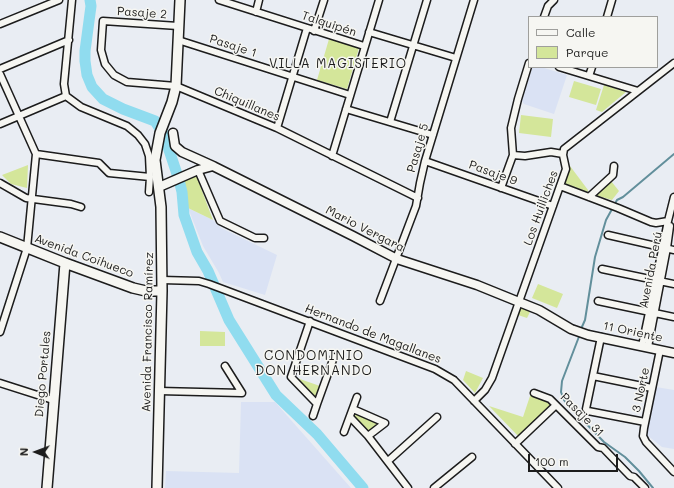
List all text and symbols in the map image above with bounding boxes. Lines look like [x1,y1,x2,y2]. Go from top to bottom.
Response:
street label: Pasaje 2 [117,4,167,22]
street label: Talquipén [300,8,358,40]
legend [528,16,658,68]
text: Calle [566,24,596,40]
street label: Pasaje 1 [208,32,258,60]
text: Parque [566,44,609,60]
district label: VILLA MAGISTERIO [269,56,407,72]
street label: Chiquillanes [212,84,282,124]
street label: Pasaje 5 [404,122,432,174]
street label: Pasaje 9 [467,158,519,188]
street label: Los Huilliches [521,169,561,247]
street label: Mario Vergara [323,203,407,255]
street label: Avenida Coihueco [32,231,136,281]
street label: Avenida Perú [637,231,665,309]
street label: Avenida Francisco Ramírez [139,252,157,412]
street label: Hernando de Magallanes [303,301,443,367]
street label: 11 Oriente [602,319,664,345]
street label: Diego Portales [32,330,54,418]
district label: CONDOMINIO DON HERNANDO [255,348,373,379]
street label: 3 Norte [629,366,653,414]
street label: Pasaje 31 [557,390,607,440]
north arrow [16,432,56,472]
scale bar [530,446,620,472]
text: N [16,447,31,456]
text: 100 m [535,453,569,469]

